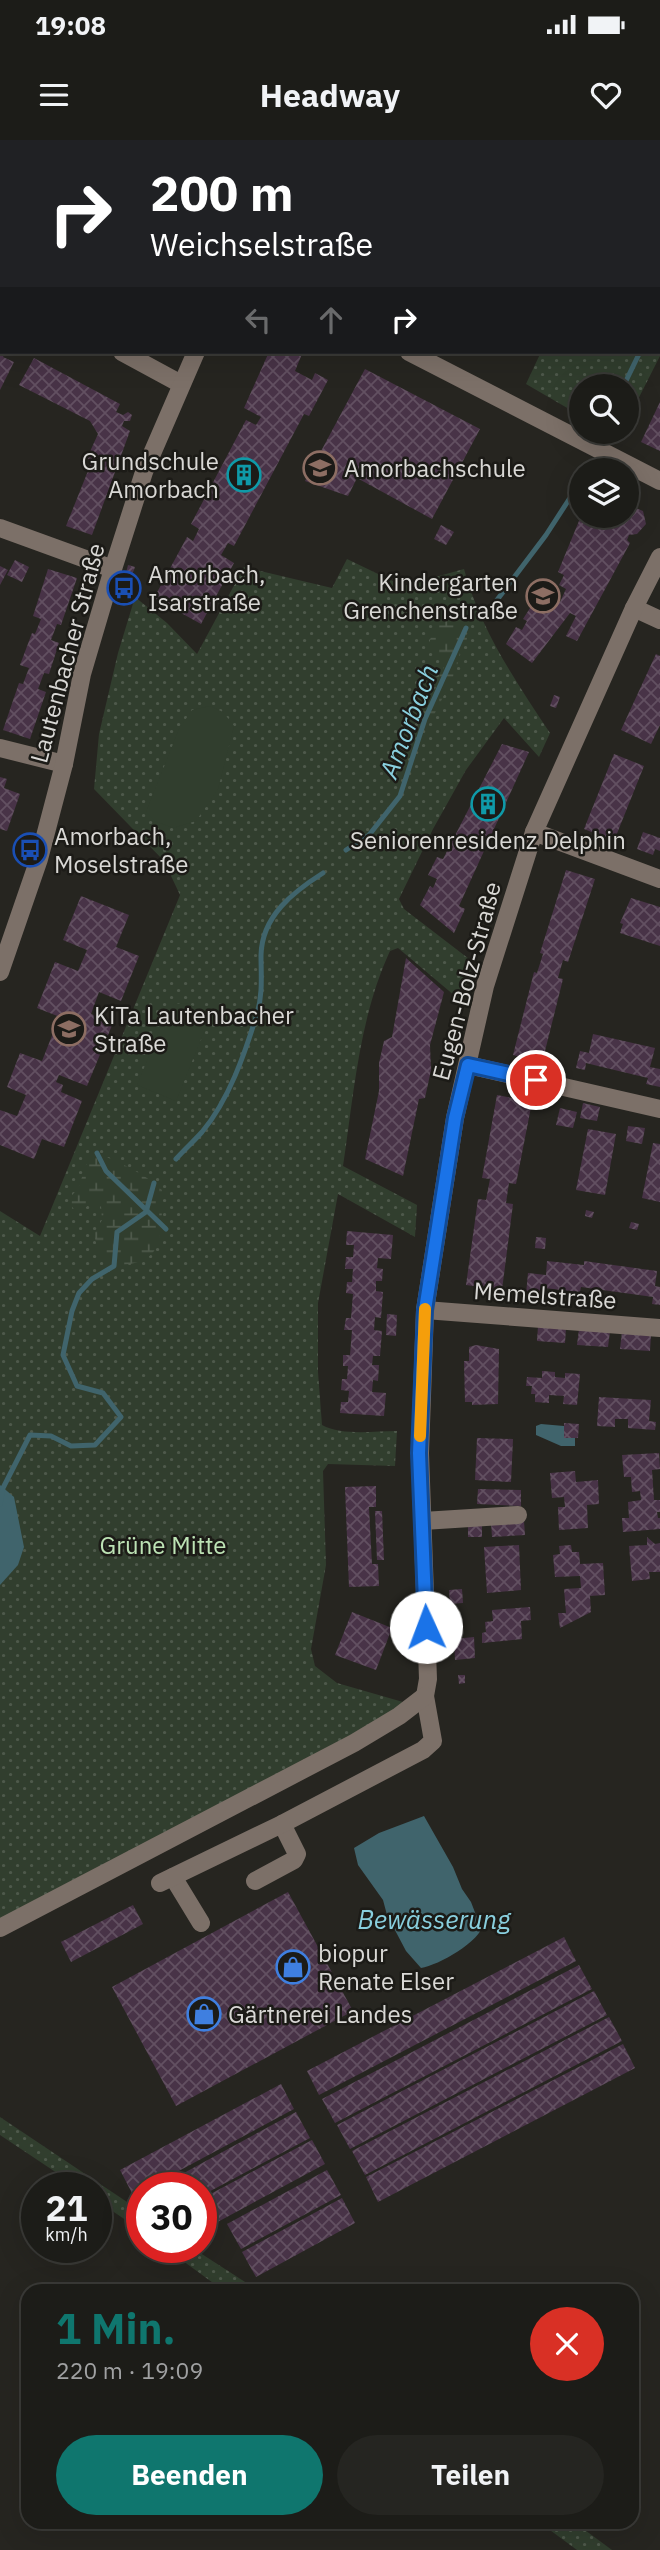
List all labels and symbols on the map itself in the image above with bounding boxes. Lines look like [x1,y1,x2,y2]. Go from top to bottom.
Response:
place label: Grundschule Amorbach [82,445,219,505]
school or university icon: Amorbachschule [301,449,339,487]
place label: Amorbachschule [344,452,526,484]
building icon: Grundschule Amorbach [225,456,263,494]
street label: Lautenbacher Straße [22,540,112,766]
place label: Amorbach, Isarstraße [148,558,266,618]
place label: Kindergarten Grenchenstraße [343,566,518,626]
bus stop icon: Amorbach, Isarstraße [105,569,143,607]
school or university icon: Kindergarten Grenchenstraße [524,577,562,615]
water label: Amorbach [370,659,445,784]
building icon: Seniorenresidenz Delphin [469,785,507,823]
place label: Amorbach, Moselstraße [54,820,188,880]
place label: Seniorenresidenz Delphin [350,824,626,856]
bus stop icon: Amorbach, Moselstraße [11,831,49,869]
street label: Eugen-Bolz-Straße [424,878,508,1084]
place label: KiTa Lautenbacher Straße [94,999,294,1059]
school or university icon: KiTa Lautenbacher Straße [50,1010,88,1048]
pin [506,1050,566,1110]
street label: Memelstraße [472,1274,618,1316]
park label: Grüne Mitte [100,1529,226,1561]
position arrow [389,1590,463,1664]
water label: Bewässerung [357,1902,512,1936]
place label: biopur Renate Elser [318,1937,454,1997]
shop icon: biopur Renate Elser [274,1948,312,1986]
shop icon: Gärtnerei Landes [185,1995,223,2033]
place label: Gärtnerei Landes [228,1998,412,2030]
speed limit sign: 30 [126,2172,217,2263]

